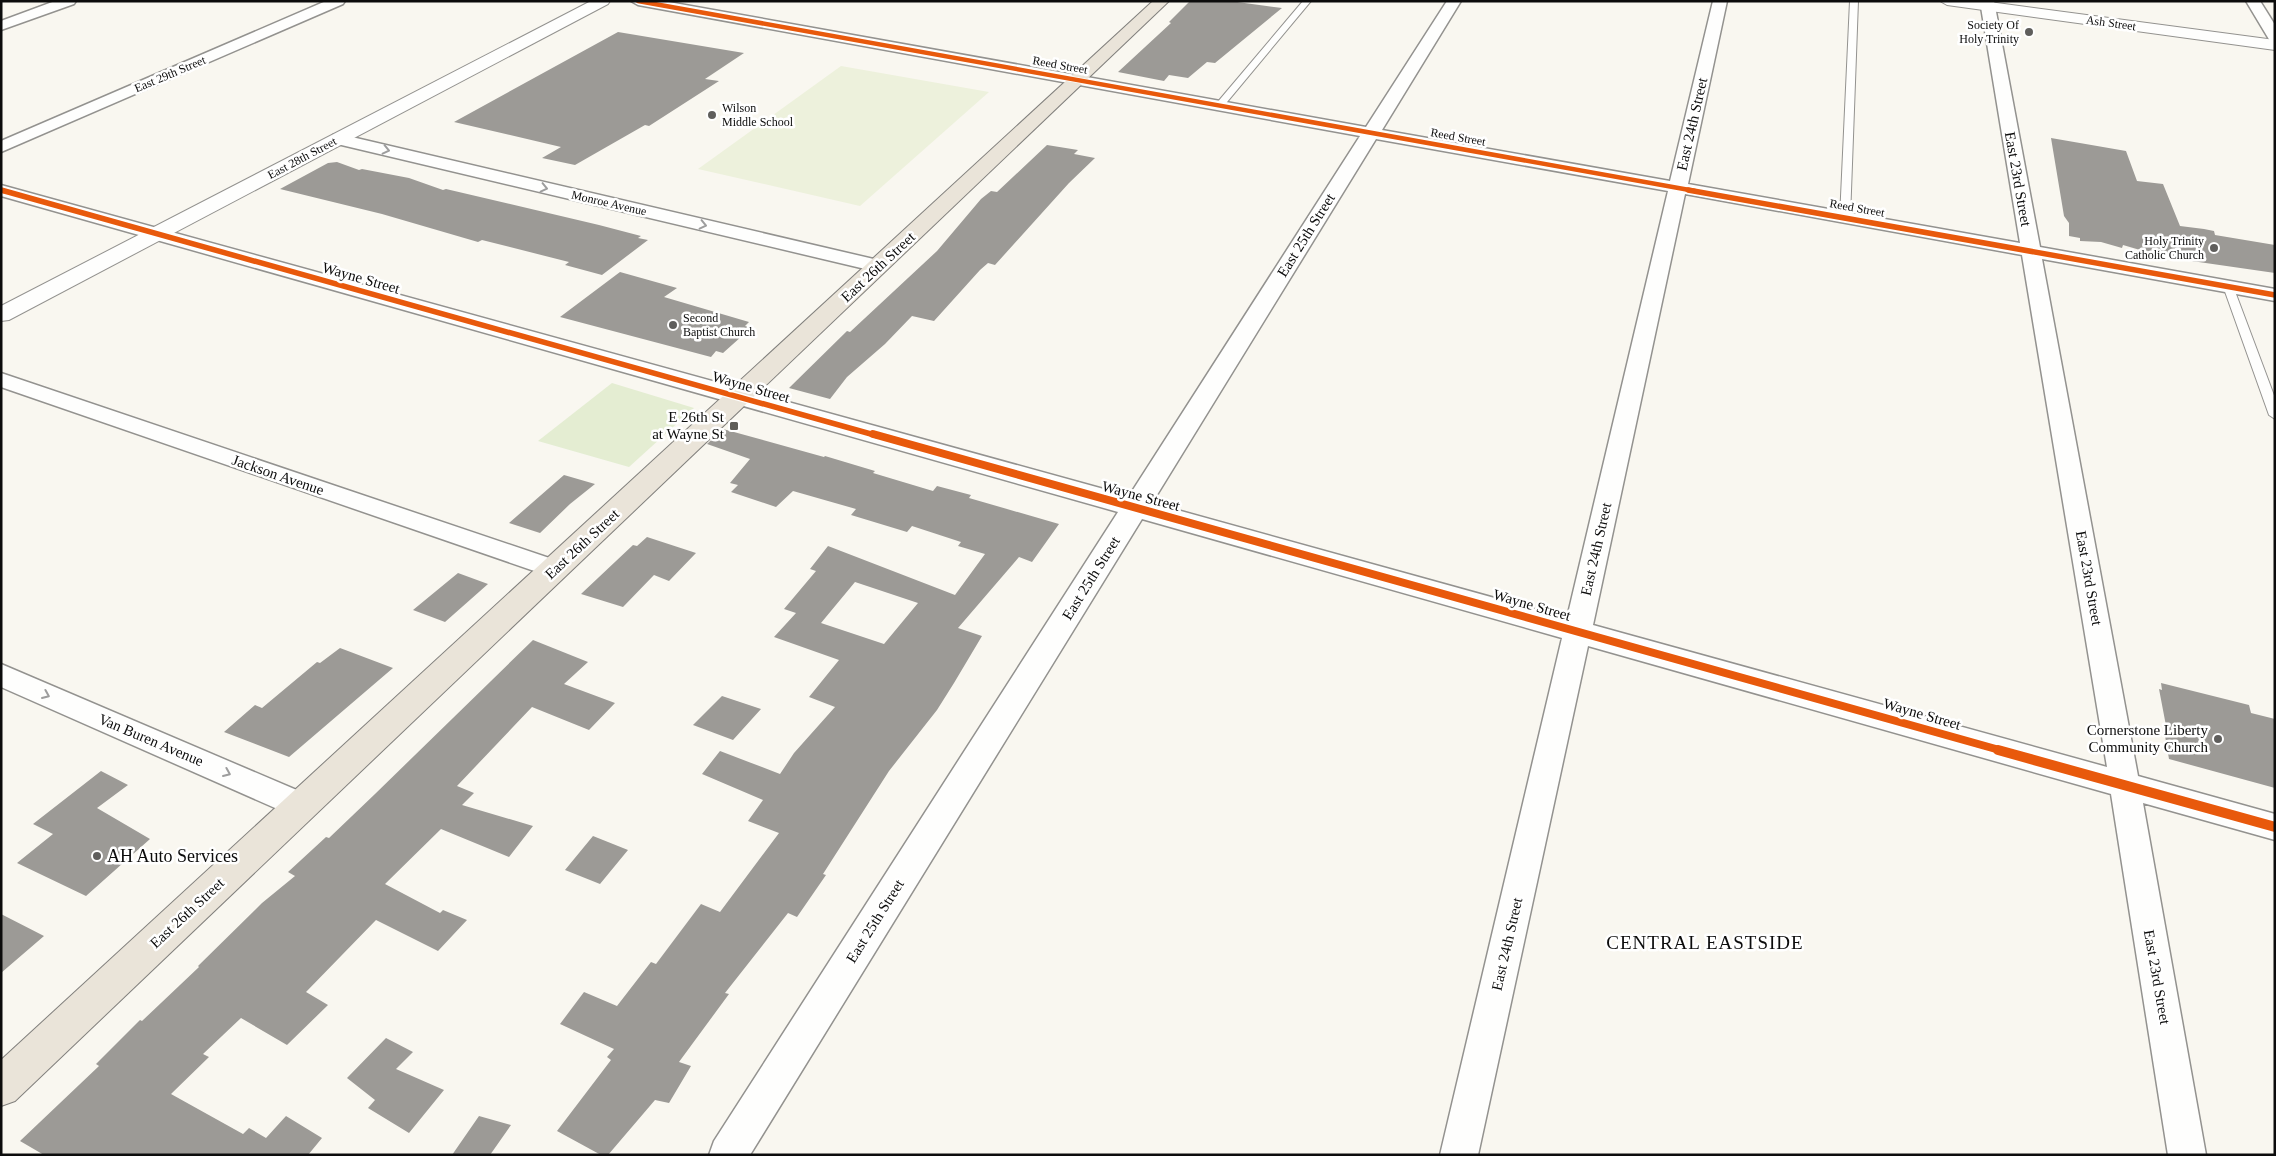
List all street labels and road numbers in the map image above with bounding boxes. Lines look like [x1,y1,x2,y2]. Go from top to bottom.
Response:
street label: Ash Street [2085,13,2138,34]
street label: East 29th Street [132,52,208,95]
street label: Reed Street [1031,53,1089,77]
street label: East 24th Street [1674,75,1711,172]
street label: Reed Street [1429,125,1487,149]
street label: East 23rd Street [2002,130,2034,228]
street label: East 28th Street [265,134,339,182]
street label: Monroe Avenue [570,188,648,218]
street label: East 25th Street [1274,190,1338,280]
street label: Reed Street [1828,196,1886,220]
street label: East 26th Street [838,228,919,305]
street label: Wayne Street [320,259,402,297]
street label: Wayne Street [710,368,792,406]
street label: Jackson Avenue [230,452,326,498]
street label: Wayne Street [1100,478,1183,514]
street label: East 24th Street [1578,500,1615,597]
street label: East 26th Street [542,505,623,582]
street label: East 23rd Street [2073,529,2105,627]
street label: East 25th Street [1059,533,1123,623]
street label: Wayne Street [1491,586,1573,624]
street label: Wayne Street [1881,695,1963,733]
street label: Van Buren Avenue [96,711,206,769]
street label: East 26th Street [147,874,228,951]
street label: East 25th Street [843,876,907,966]
street label: East 24th Street [1489,895,1526,992]
street label: East 23rd Street [2141,928,2173,1026]

